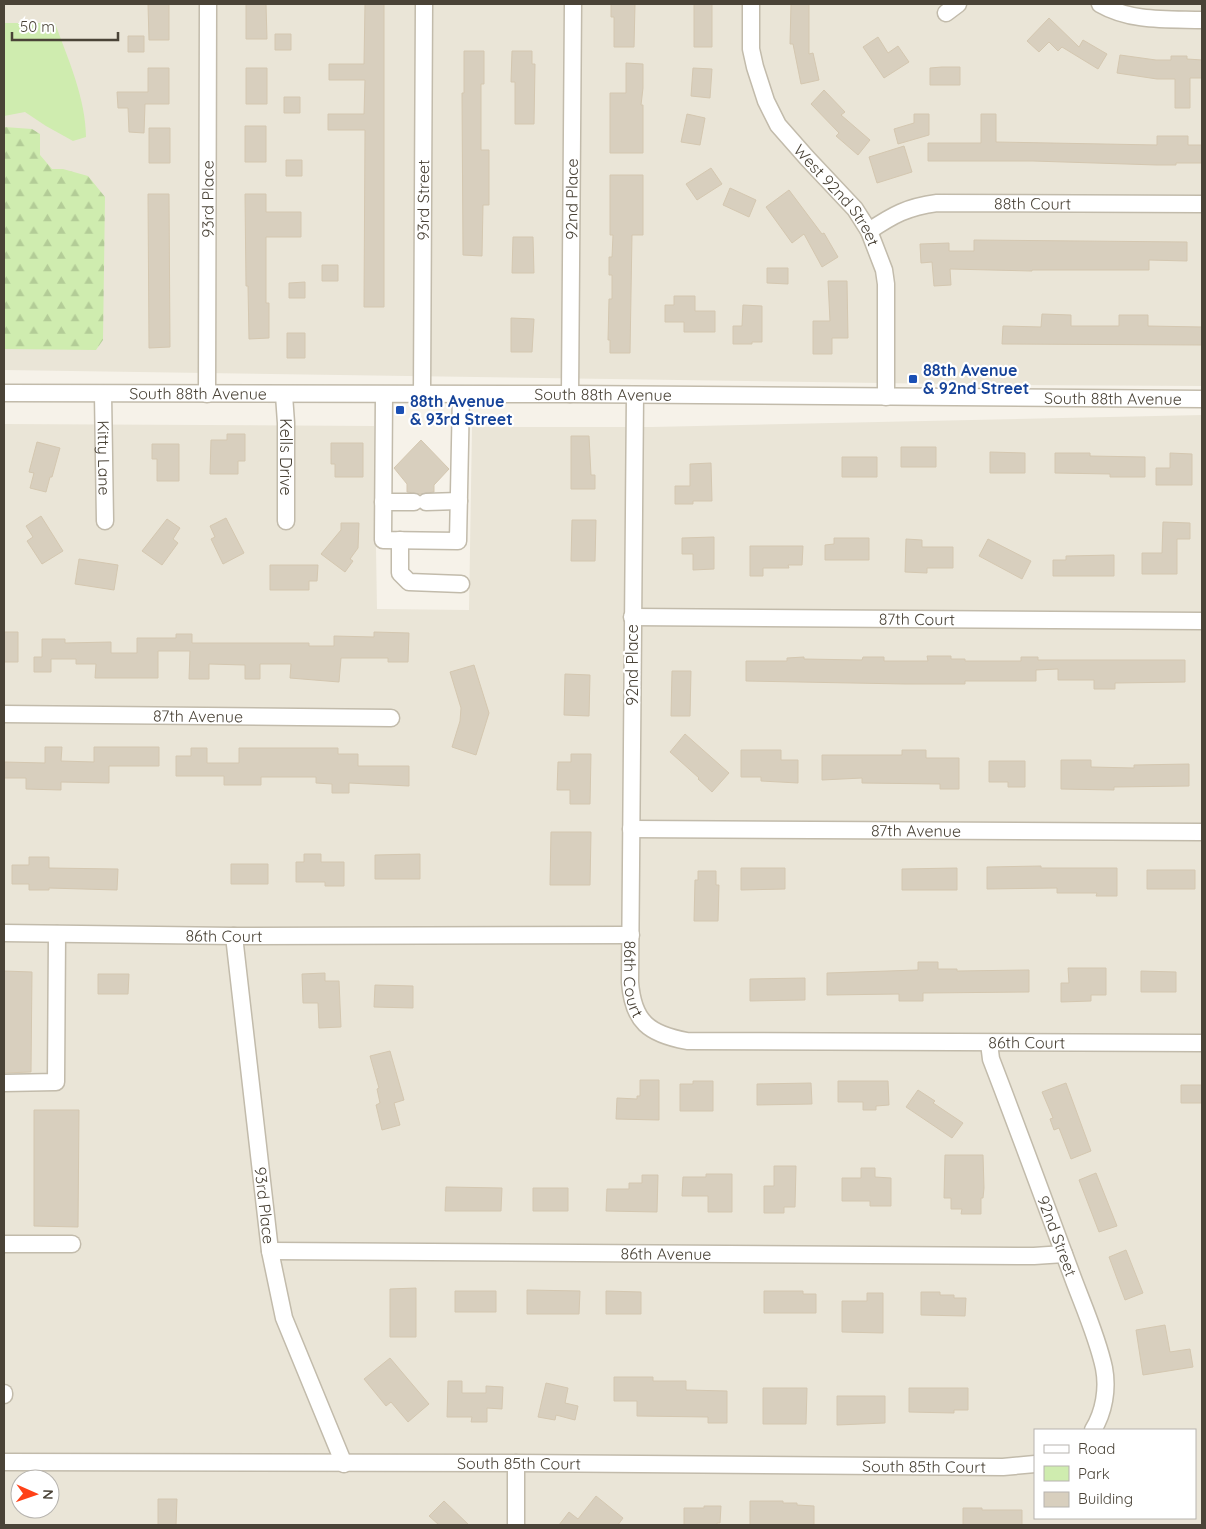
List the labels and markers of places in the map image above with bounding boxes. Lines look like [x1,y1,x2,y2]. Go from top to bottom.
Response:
place label: 88th Avenue & 92nd Street [923,360,1029,398]
marker: 88th Avenue & 92nd Street [907,373,919,385]
place label: 88th Avenue & 93rd Street [410,391,513,429]
marker: 88th Avenue & 93rd Street [394,404,406,416]

